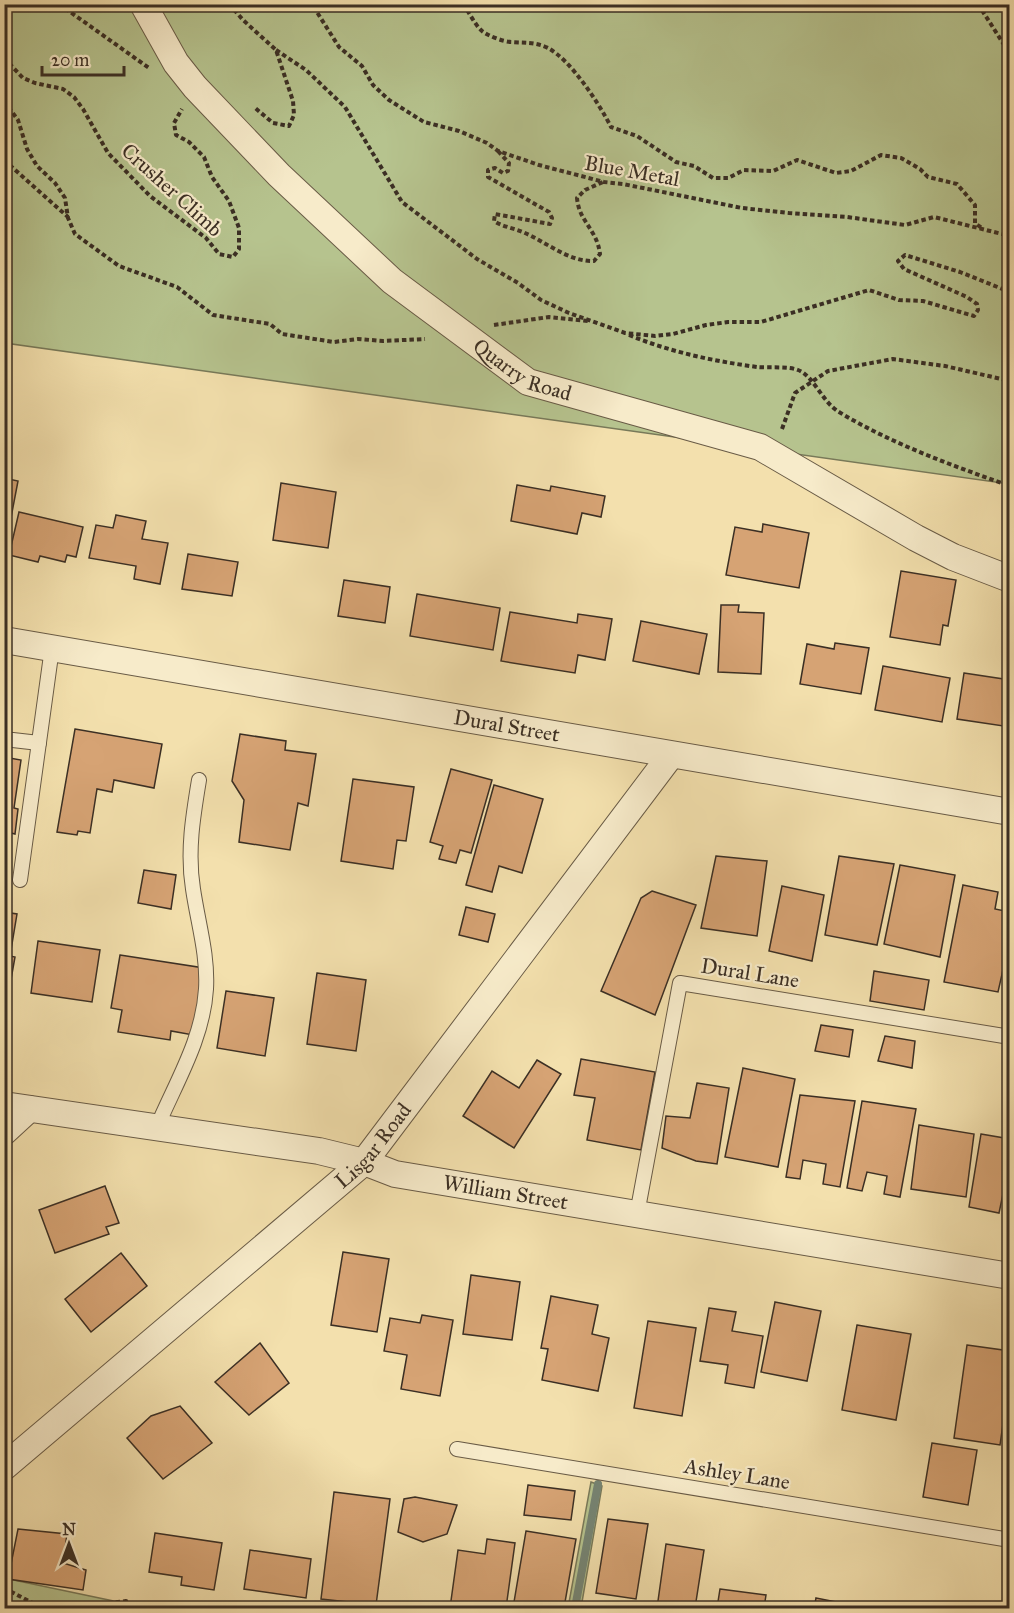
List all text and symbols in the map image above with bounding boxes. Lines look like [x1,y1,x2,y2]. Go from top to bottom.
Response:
scale bar [42,39,124,77]
text: 20 m [51,49,89,71]
street label: Crusher Climb [116,138,228,242]
street label: Blue Metal [582,150,682,192]
street label: Quarry Road [468,333,575,407]
street label: Dural Street [452,704,562,748]
street label: Dural Lane [699,952,801,994]
street label: Lisgar Road [329,1097,417,1194]
street label: William Street [441,1169,570,1216]
street label: Ashley Lane [681,1453,792,1495]
north arrow [39,1514,99,1574]
text: N [62,1520,76,1539]

